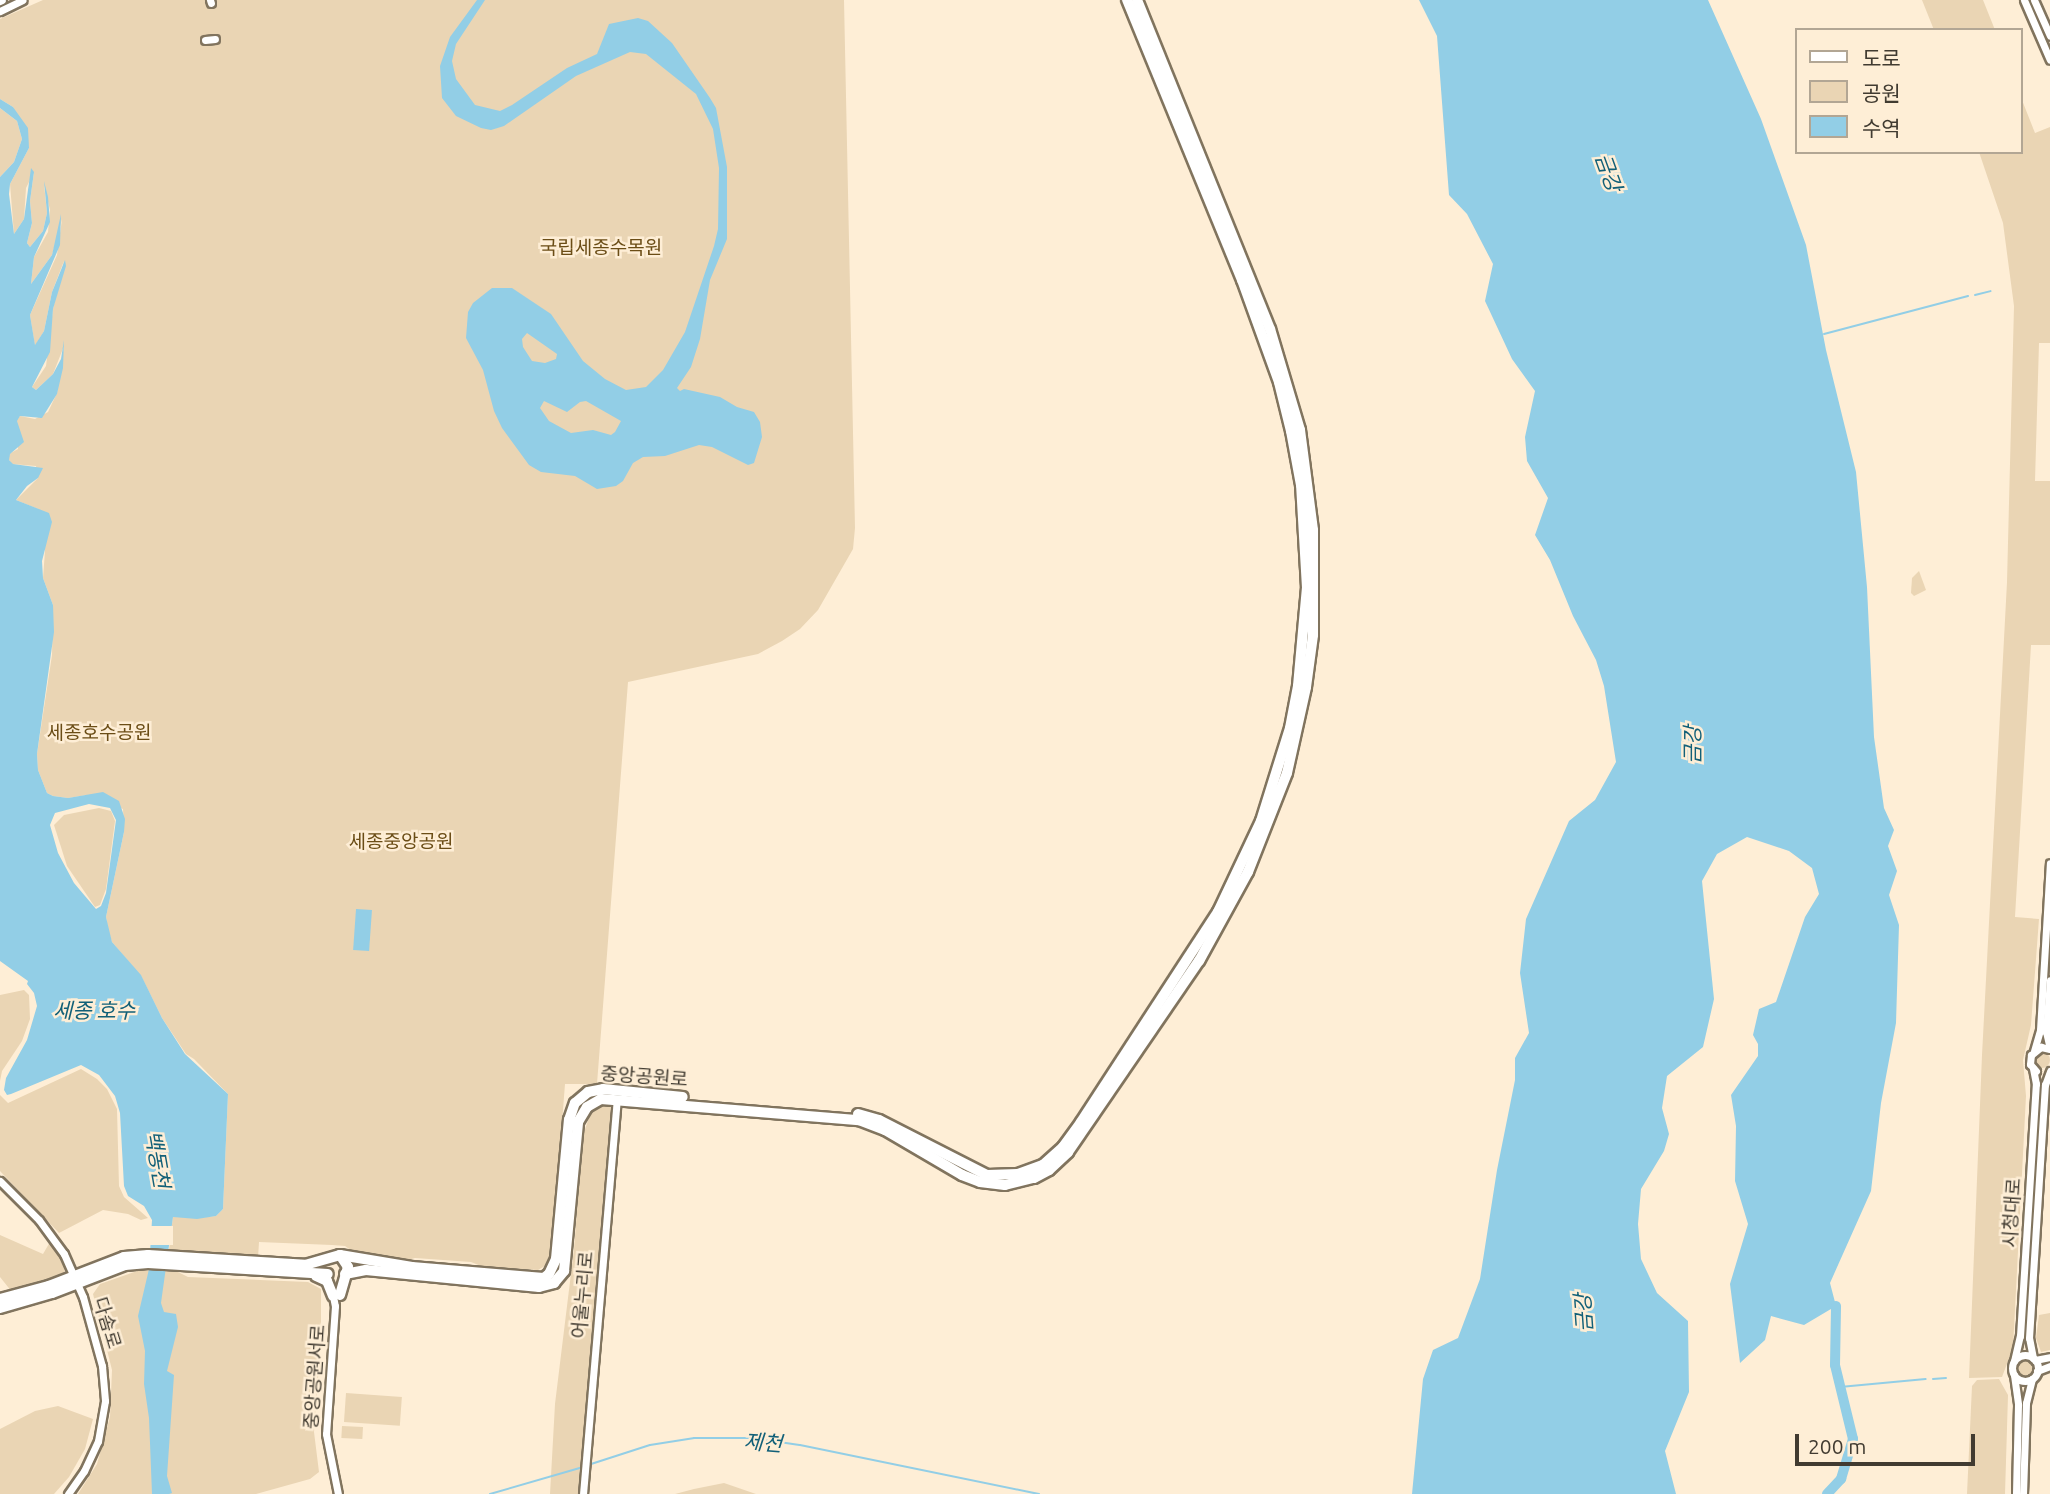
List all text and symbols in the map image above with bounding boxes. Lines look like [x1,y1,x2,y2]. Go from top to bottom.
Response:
legend [1794,28,2022,154]
text: 도로 [1862,46,1901,70]
text: 공원 [1862,81,1901,105]
text: 수역 [1862,116,1901,140]
water label: 금강 [1591,150,1627,194]
park label: 국립세종수목원 [540,237,662,259]
park label: 세종호수공원 [47,722,151,744]
water label: 금강 [1679,726,1705,764]
park label: 세종중앙공원 [349,831,453,853]
water label: 세종 호수 [53,997,135,1023]
street label: 중앙공원로 [600,1063,688,1091]
water label: 백동천 [141,1128,175,1190]
street label: 시청대로 [1998,1177,2026,1249]
street label: 어울누리로 [568,1250,598,1340]
water label: 금강 [1569,1293,1597,1333]
street label: 다솜로 [88,1295,126,1351]
street label: 중앙공원서로 [300,1324,330,1430]
scale bar [1798,1420,1978,1464]
water label: 제천 [743,1428,783,1456]
text: 200 m [1808,1434,1866,1458]

